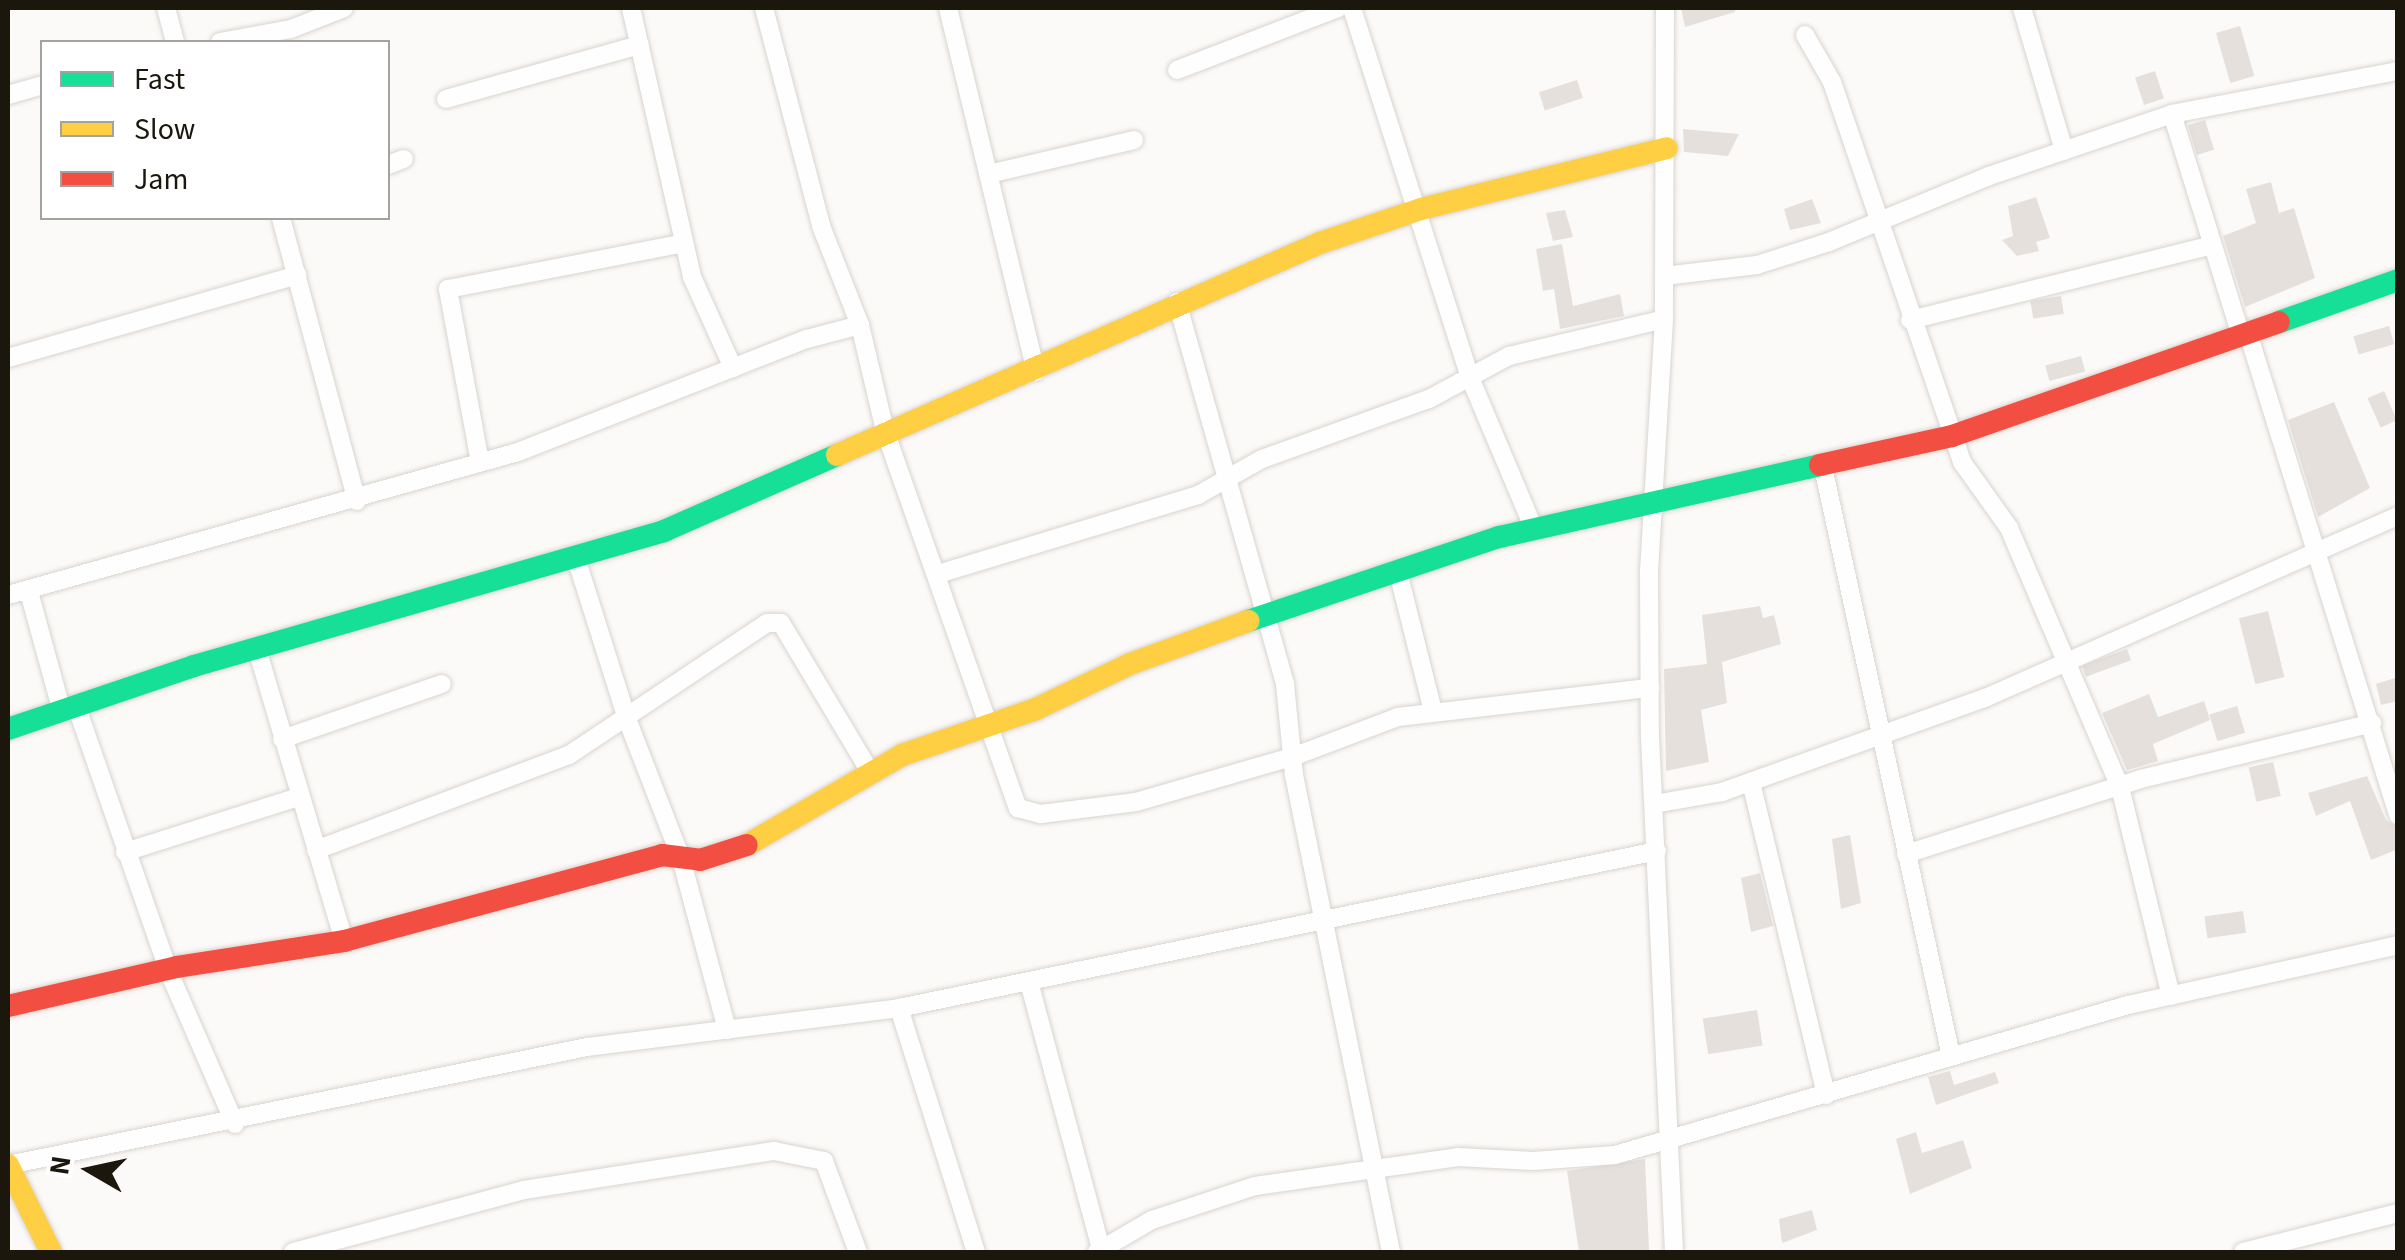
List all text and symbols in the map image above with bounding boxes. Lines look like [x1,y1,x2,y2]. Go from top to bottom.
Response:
legend [40,40,390,220]
text: Fast [134,58,185,101]
text: Slow [134,108,195,151]
text: Jam [134,158,188,201]
north arrow [40,1120,140,1220]
text: N [39,1153,82,1178]

